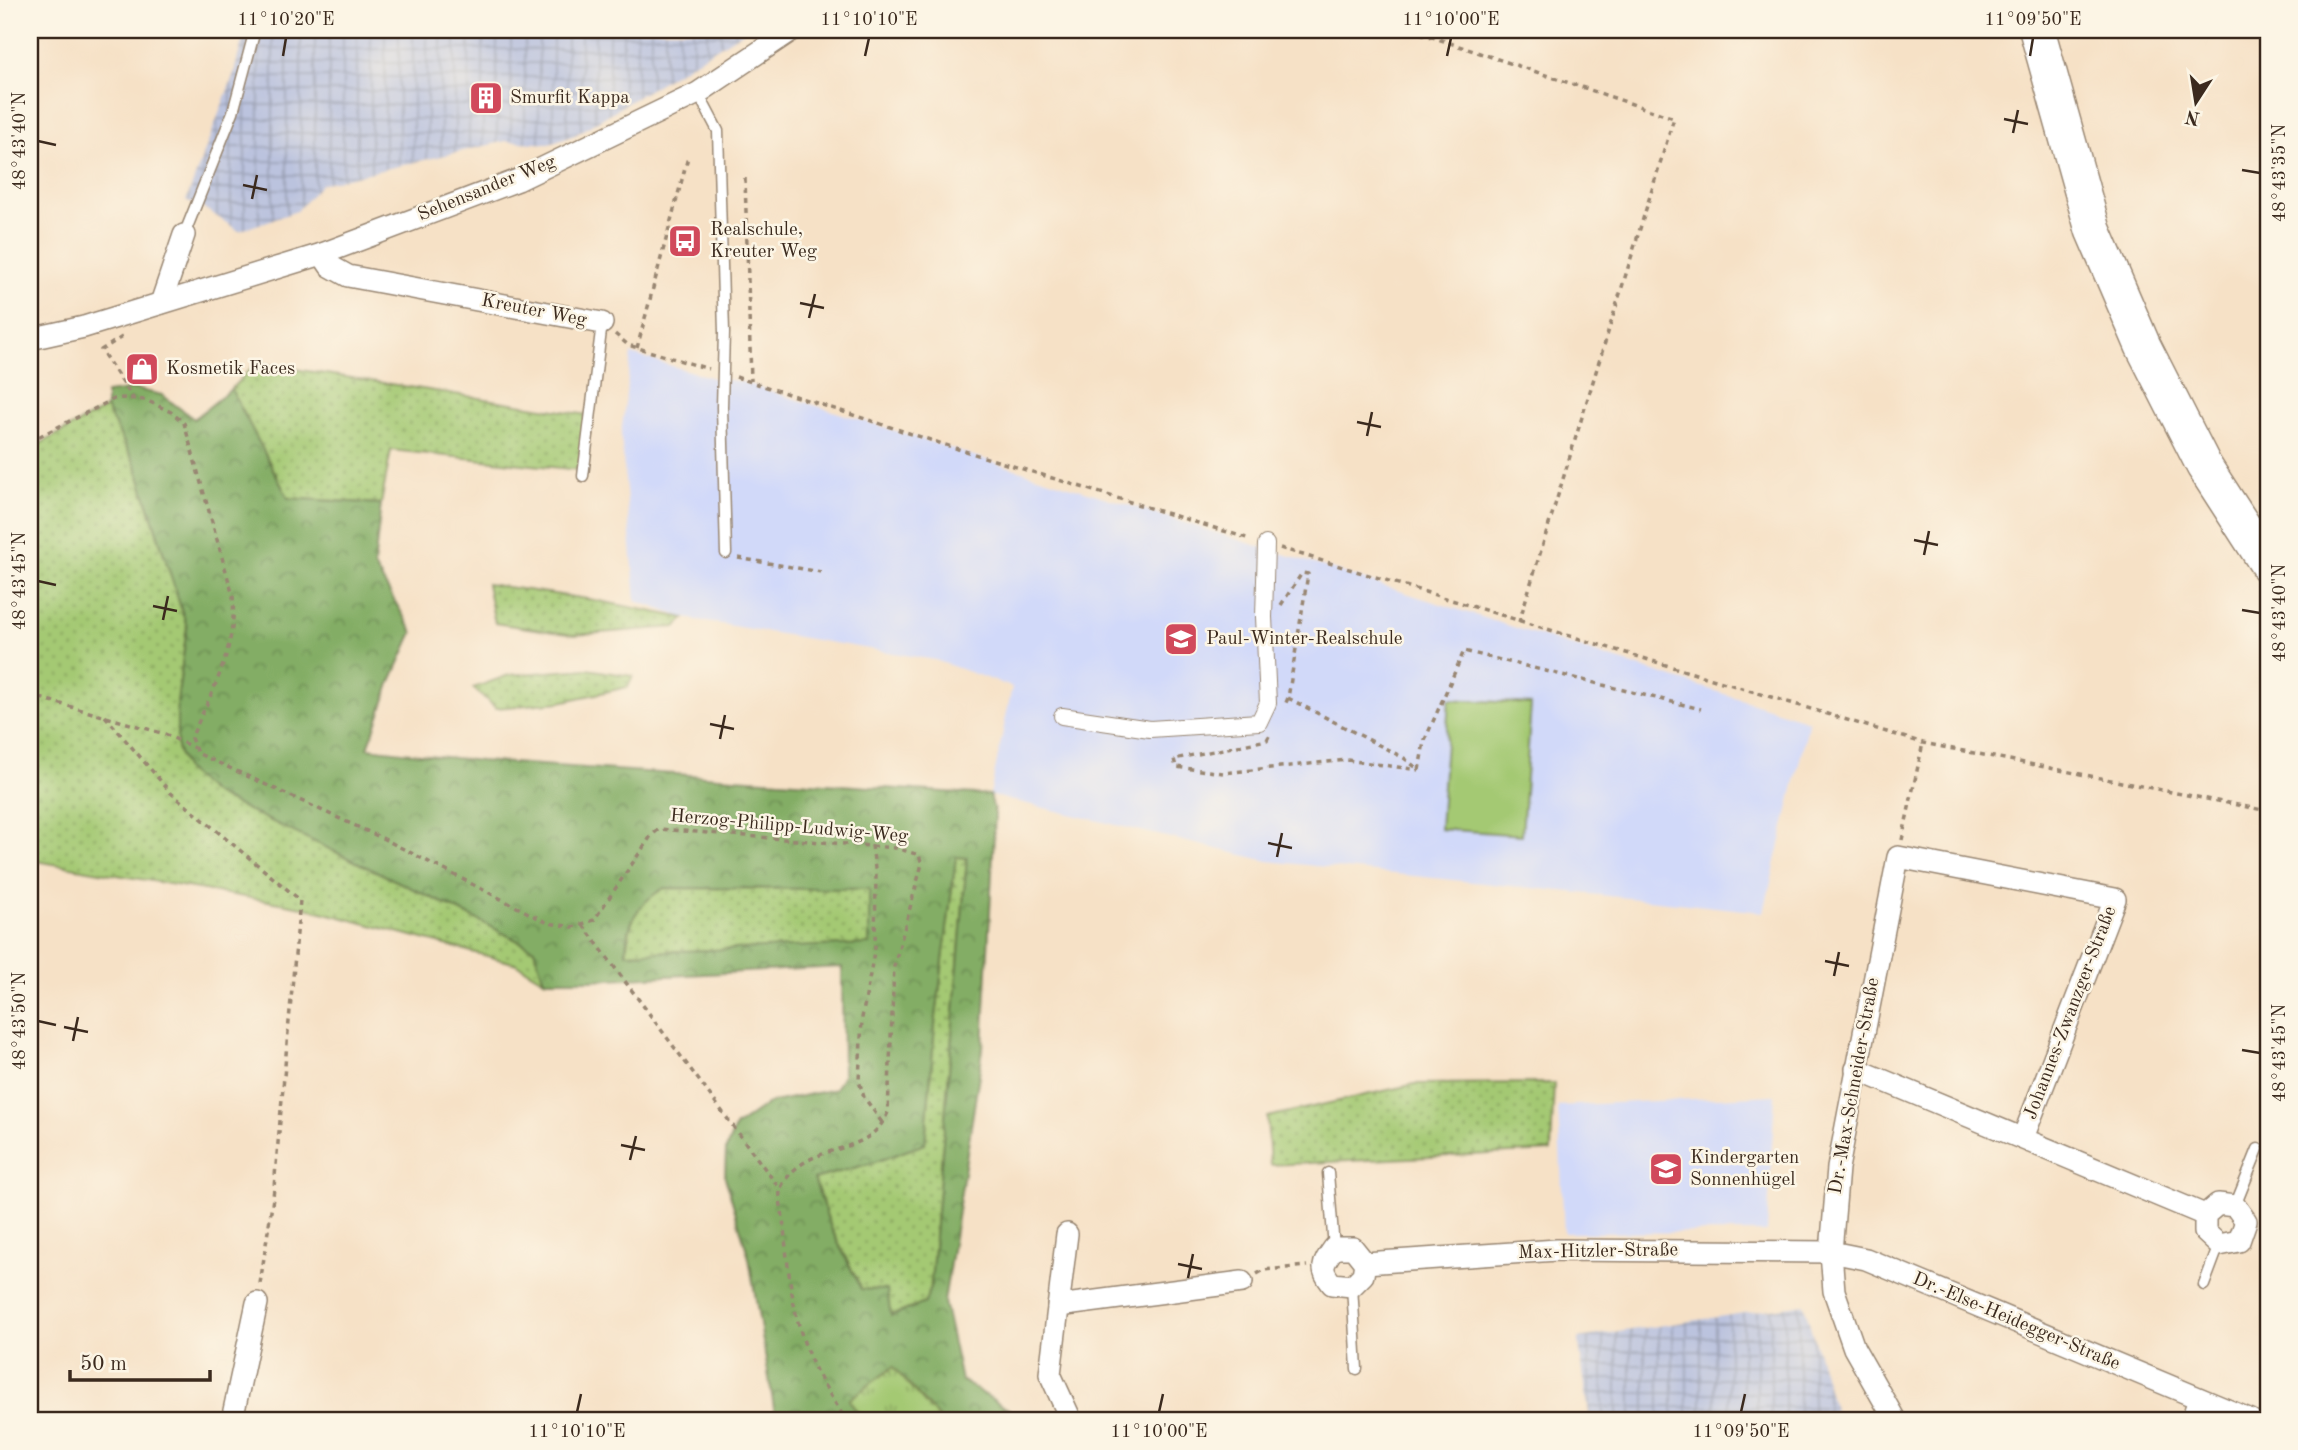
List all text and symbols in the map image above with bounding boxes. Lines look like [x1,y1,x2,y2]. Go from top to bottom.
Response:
text: 11°10'20"E [238,11,334,29]
text: 11°10'10"E [821,11,917,29]
text: 11°10'00"E [1403,11,1499,29]
text: 11°09'50"E [1985,11,2081,29]
north arrow [2162,66,2232,136]
building icon: Smurfit Kappa [467,79,505,117]
place label: Smurfit Kappa [510,89,630,108]
text: 48°43'40"N [11,92,29,190]
text: N [2183,105,2202,127]
text: 48°43'35"N [2271,124,2289,222]
street label: Sehensander Weg [415,152,559,225]
place label: Realschule, Kreuter Weg [710,221,818,262]
bus stop icon: Realschule, Kreuter Weg [666,222,704,260]
street label: Kreuter Weg [480,291,589,331]
shop icon: Kosmetik Faces [123,350,161,388]
place label: Kosmetik Faces [166,360,295,379]
text: 48°43'45"N [11,532,29,630]
text: 48°43'40"N [2271,564,2289,662]
school or university icon: Paul-Winter-Realschule [1162,620,1200,658]
place label: Paul-Winter-Realschule [1206,630,1403,649]
street label: Herzog-Philipp-Ludwig-Weg [669,807,910,847]
street label: Johannes-Zwanzger-Straße [2022,904,2120,1122]
text: 48°43'50"N [11,972,29,1070]
street label: Dr.-Max-Schneider-Straße [1827,976,1883,1196]
text: 48°43'45"N [2271,1004,2289,1102]
place label: Kindergarten Sonnenhügel [1690,1149,1799,1190]
school or university icon: Kindergarten Sonnenhügel [1647,1150,1685,1188]
street label: Max-Hitzler-Straße [1518,1241,1678,1263]
street label: Dr.-Else-Heidegger-Straße [1910,1270,2122,1374]
scale bar [70,1338,210,1382]
text: 50 m [80,1354,127,1375]
text: 11°10'10"E [529,1423,625,1441]
text: 11°10'00"E [1111,1423,1207,1441]
text: 11°09'50"E [1693,1423,1789,1441]

